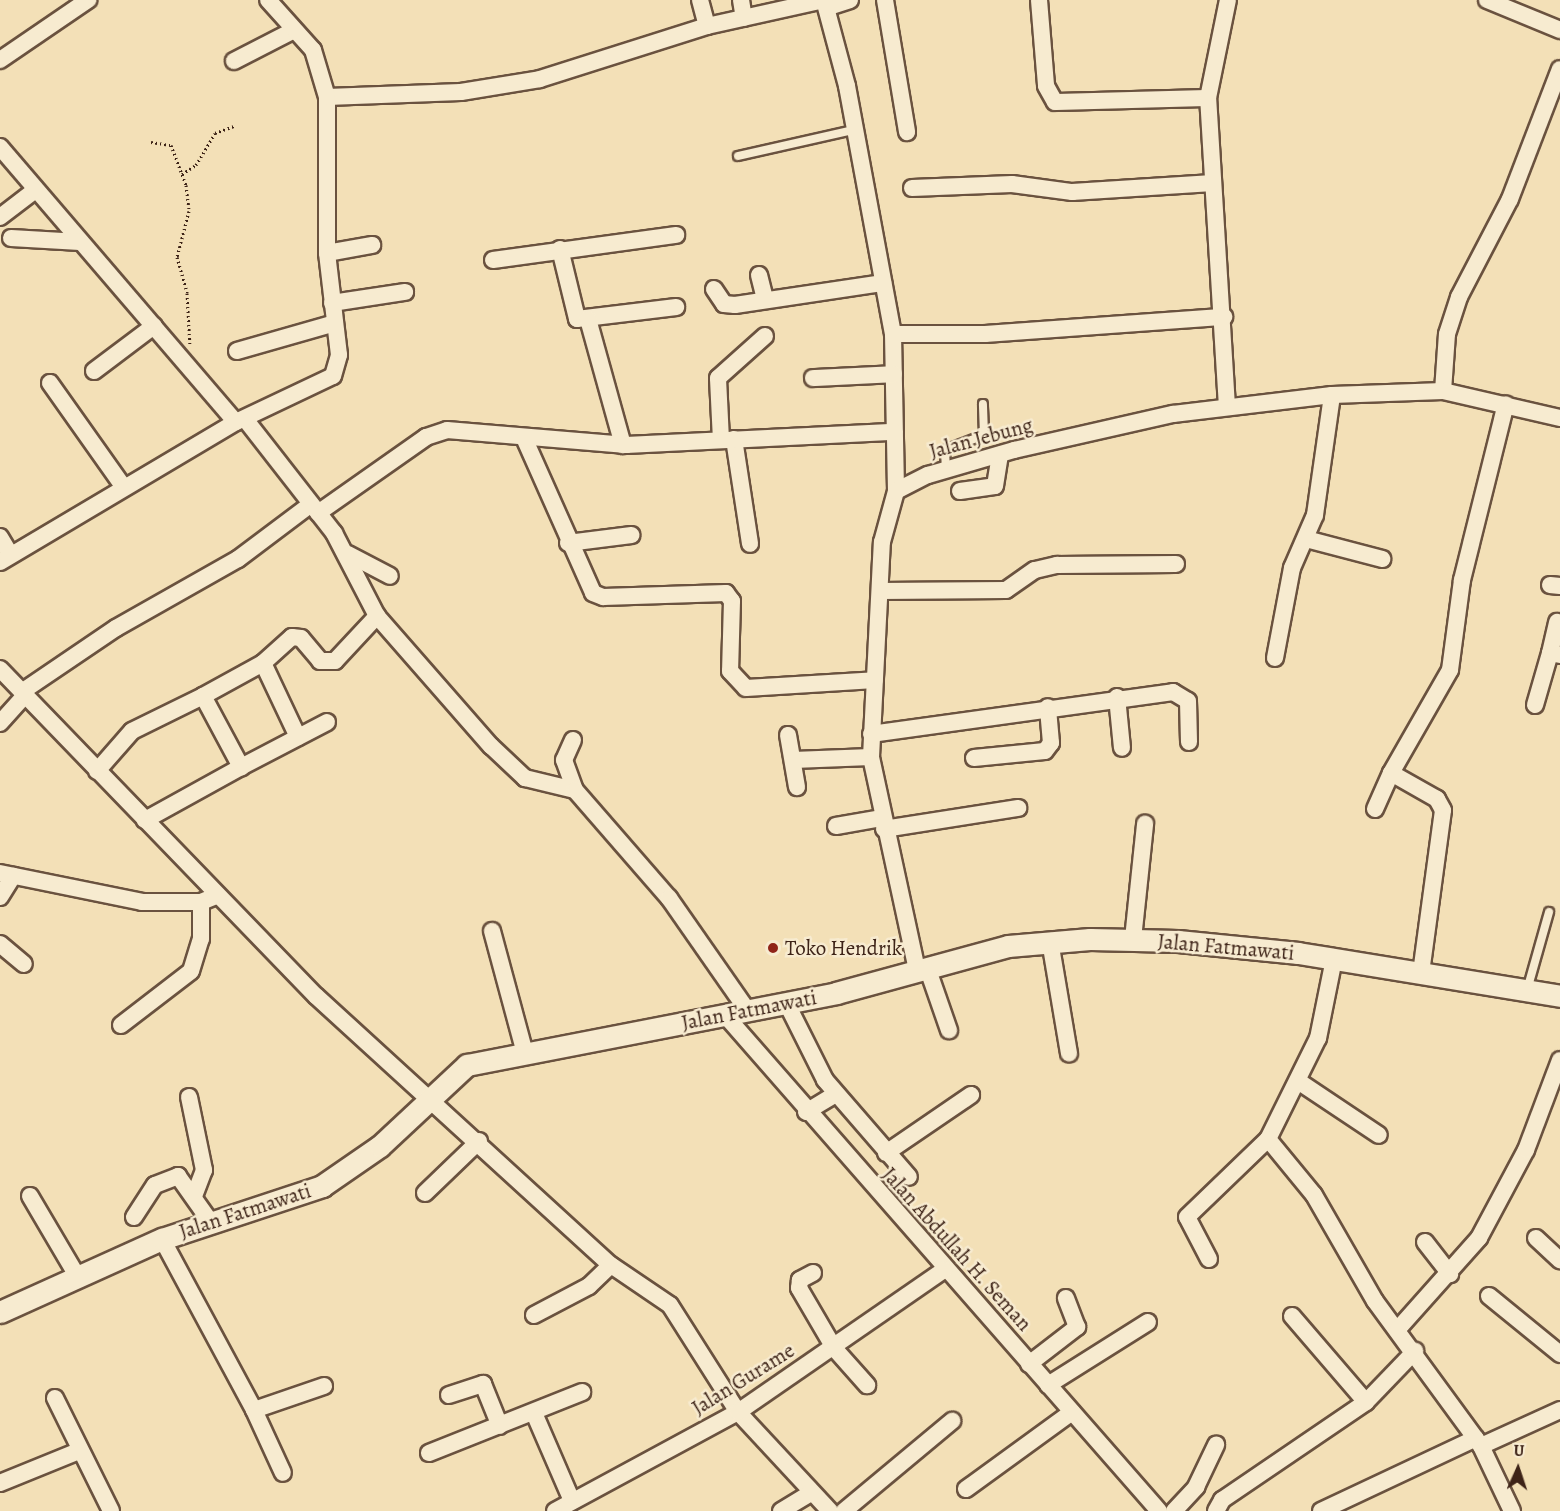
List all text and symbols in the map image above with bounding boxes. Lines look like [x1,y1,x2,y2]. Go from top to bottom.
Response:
street label: Jalan Jebung [927,412,1035,464]
street label: Jalan Fatmawati [1157,928,1295,966]
place label: Toko Hendrik [785,935,902,961]
marker: Toko Hendrik [766,941,780,955]
street label: Jalan Fatmawati [679,985,819,1035]
street label: Jalan Abdullah H. Seman [877,1162,1037,1336]
street label: Jalan Fatmawati [176,1178,314,1244]
street label: Jalan Gurame [687,1338,799,1420]
north arrow [1488,1439,1548,1499]
text: U [1513,1440,1525,1462]

